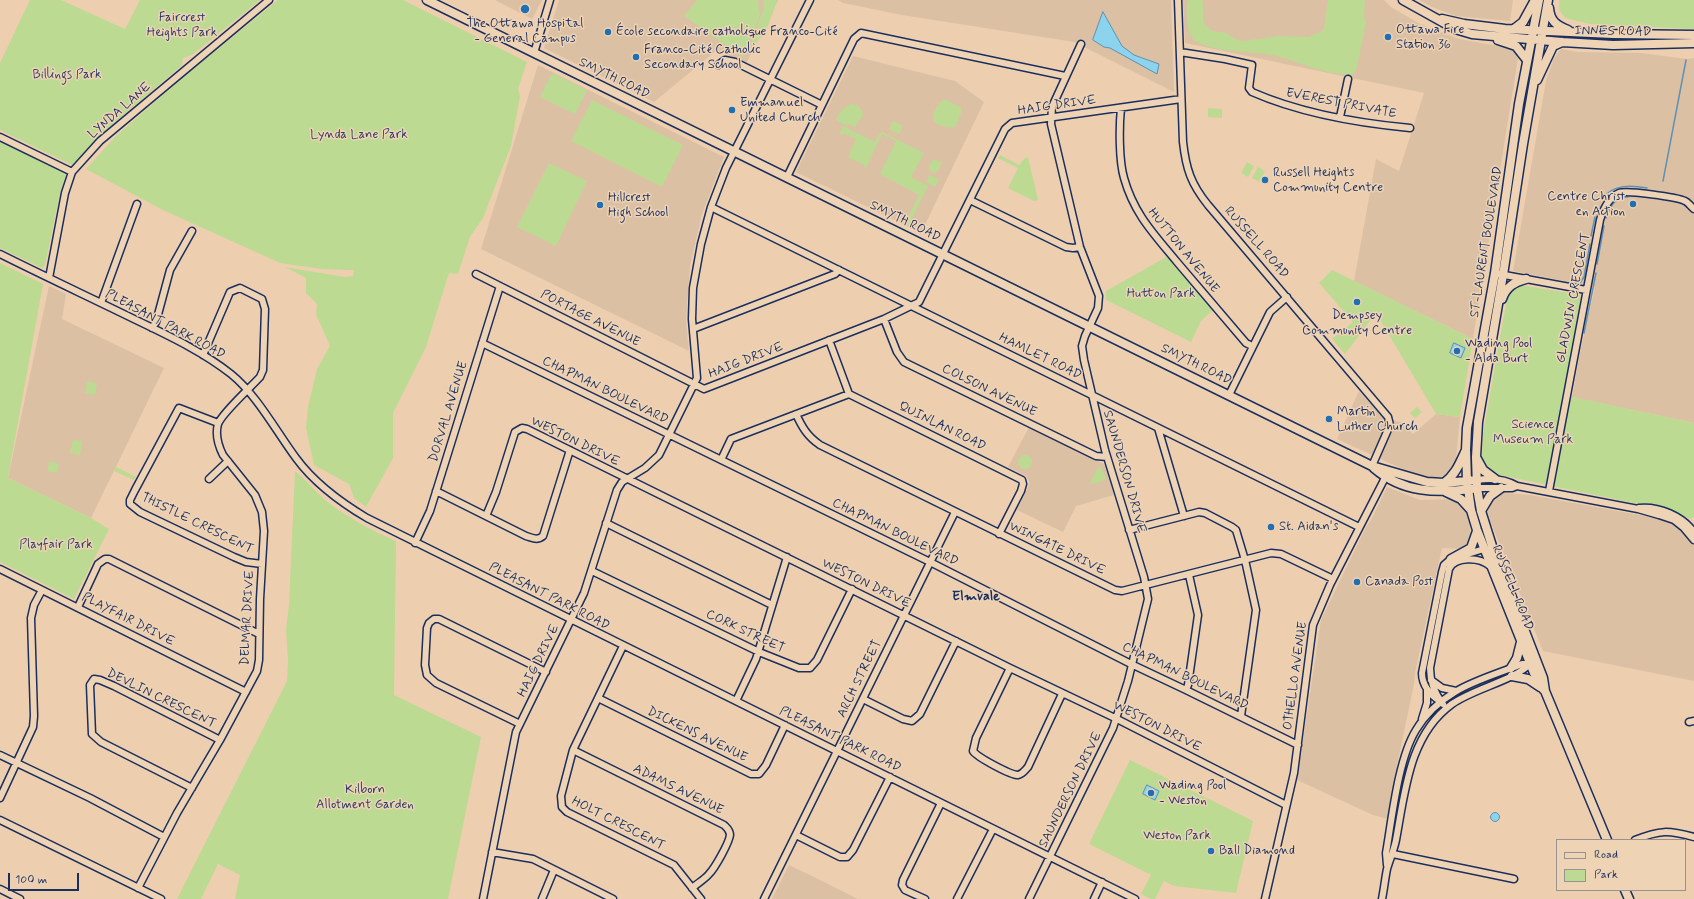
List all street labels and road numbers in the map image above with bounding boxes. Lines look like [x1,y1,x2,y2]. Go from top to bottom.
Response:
street label: INNES ROAD [1574,24,1652,40]
street label: SMYTH ROAD [576,55,652,103]
street label: LYNDA LANE [85,79,155,143]
street label: EVEREST PRIVATE [1284,86,1398,122]
street label: HAIG DRIVE [1017,93,1097,119]
street label: ST-LAURENT BOULEVARD [1467,165,1507,319]
street label: SMYTH ROAD [867,198,943,246]
street label: RUSSELL ROAD [1220,204,1292,282]
street label: HUTTON AVENUE [1144,205,1222,297]
street label: GLADWIN CRESCENT [1554,231,1594,365]
street label: PLEASANT PARK ROAD [102,287,228,363]
street label: PORTAGE AVENUE [538,287,642,351]
street label: HAMLET ROAD [996,330,1084,384]
street label: HAIG DRIVE [706,340,786,382]
street label: SMYTH ROAD [1158,341,1234,389]
street label: CHAPMAN BOULEVARD [539,354,671,428]
street label: DORVAL AVENUE [426,360,472,464]
street label: COLSON AVENUE [939,361,1039,421]
street label: QUINLAN ROAD [896,399,988,455]
street label: SAUNDERSON DRIVE [1099,409,1149,535]
street label: WESTON DRIVE [528,414,622,470]
street label: THISTLE CRESCENT [138,490,256,558]
street label: CHAPMAN BOULEVARD [829,496,961,570]
street label: WINGATE DRIVE [1006,519,1108,579]
street label: RUSSELL ROAD [1488,543,1536,633]
street label: WESTON DRIVE [819,556,913,612]
street label: PLEASANT PARK ROAD [486,560,612,634]
street label: DELMAR DRIVE [238,570,258,666]
street label: PLAYFAIR DRIVE [79,590,177,650]
street label: CORK STREET [703,607,787,657]
street label: OTHELLO AVENUE [1281,621,1311,731]
street label: HAIG DRIVE [515,622,563,700]
street label: ARCH STREET [834,638,886,720]
street label: CHAPMAN BOULEVARD [1119,640,1251,714]
street label: DEVLIN CRESCENT [104,666,218,732]
street label: WESTON DRIVE [1110,698,1204,756]
street label: DICKENS AVENUE [644,704,750,766]
street label: PLEASANT PARK ROAD [777,704,903,776]
street label: SAUNDERSON DRIVE [1036,730,1106,850]
street label: ADAMS AVENUE [630,761,726,819]
street label: HOLT CRESCENT [569,794,667,854]

